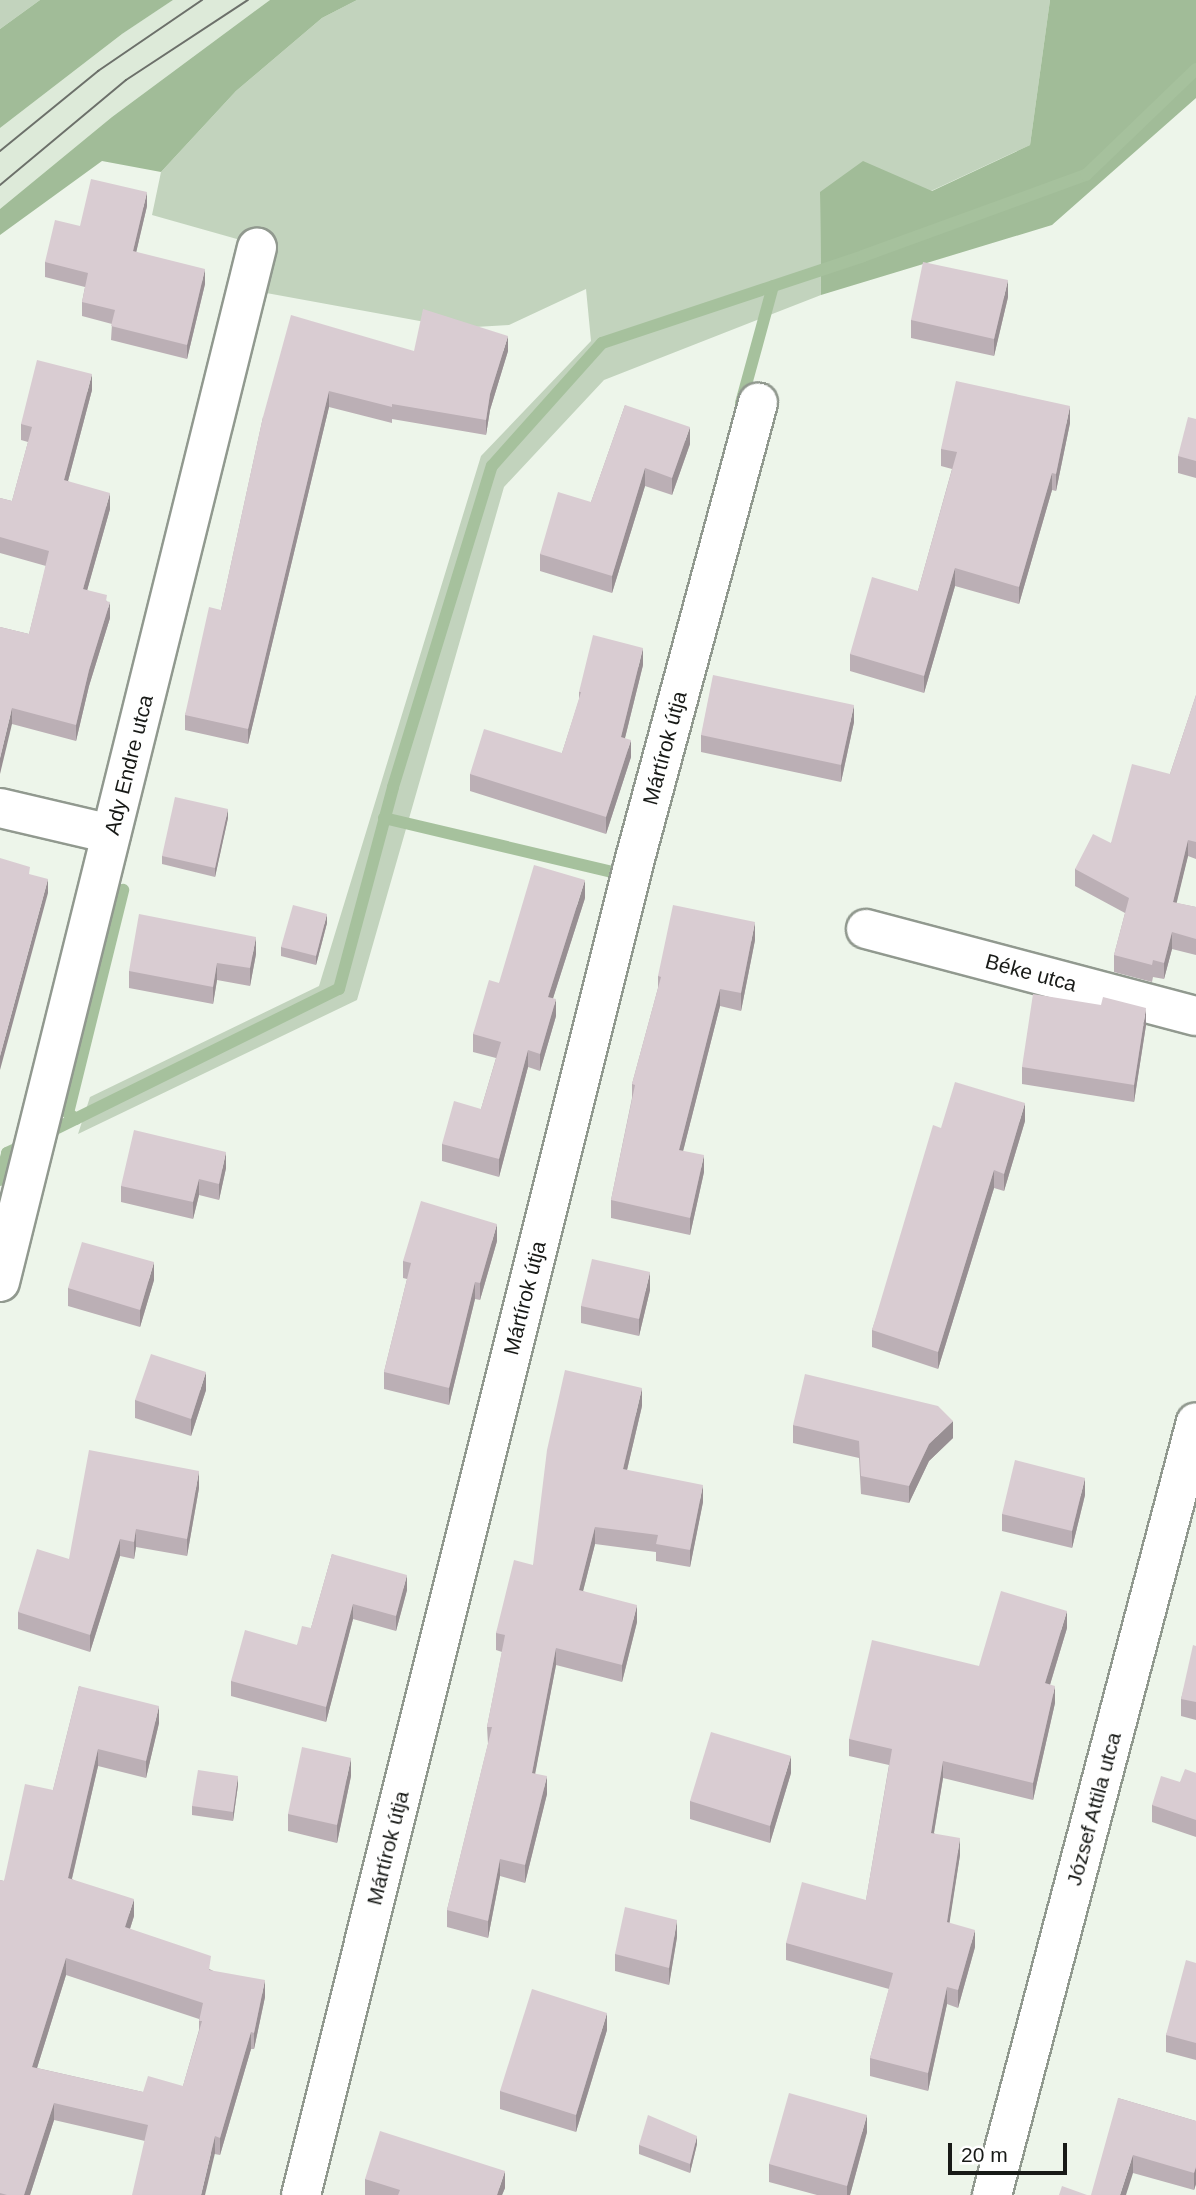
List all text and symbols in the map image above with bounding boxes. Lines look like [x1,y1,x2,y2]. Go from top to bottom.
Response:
street label: Mártírok útja [638,688,692,808]
street label: Ady Endre utca [99,692,159,838]
street label: Béke utca [983,949,1079,997]
street label: Mártírok útja [499,1238,551,1358]
street label: József Attila utca [1061,1729,1127,1889]
street label: Mártírok útja [362,1788,414,1908]
scale bar [951,2128,1070,2172]
text: 20 m [961,2143,1008,2166]

